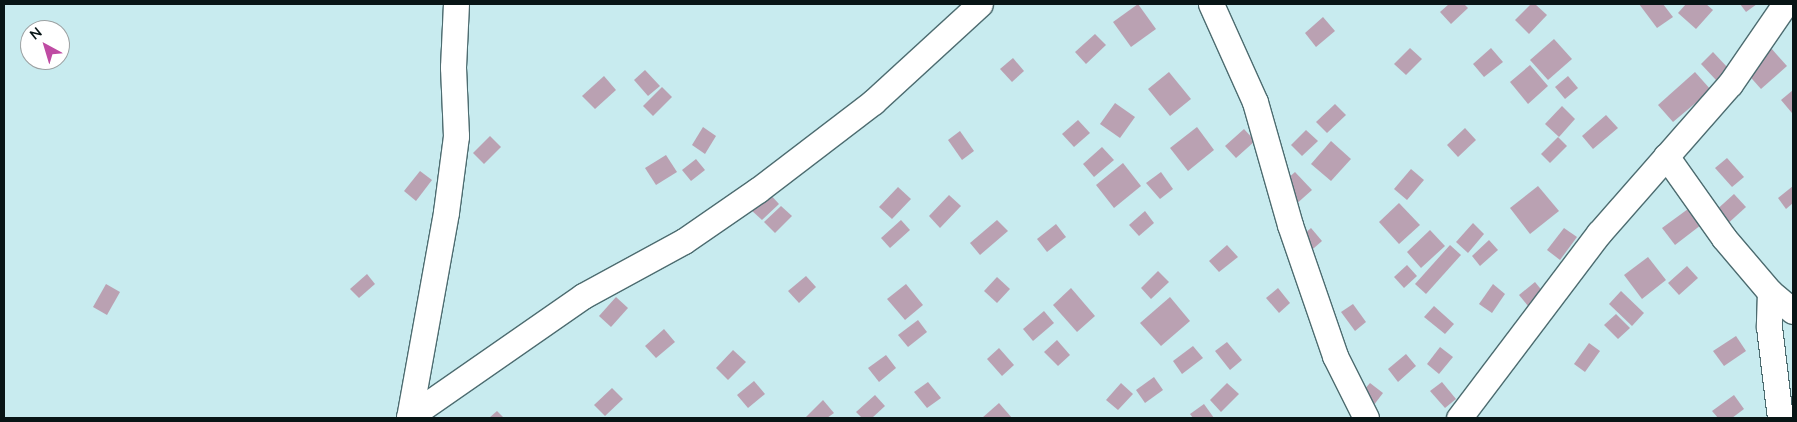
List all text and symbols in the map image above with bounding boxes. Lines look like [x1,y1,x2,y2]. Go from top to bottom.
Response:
north arrow [20,20,70,70]
text: N [26,23,46,44]

